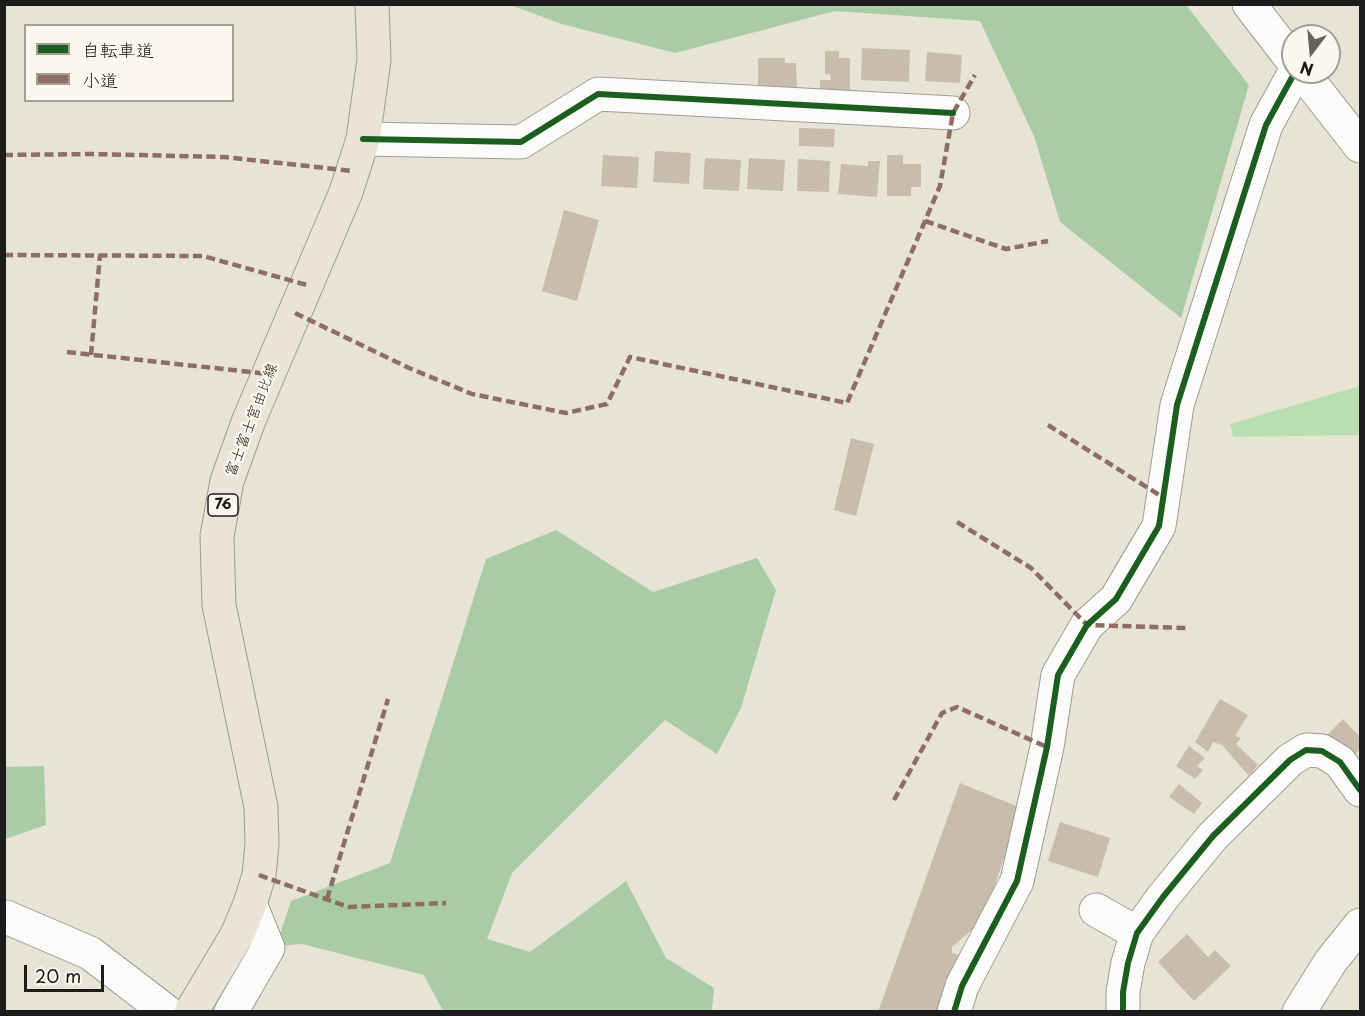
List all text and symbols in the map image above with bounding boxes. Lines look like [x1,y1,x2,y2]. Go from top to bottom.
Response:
legend [24,24,234,102]
north arrow [1281,24,1341,84]
text: 自転車道 [82,36,154,63]
text: N [1297,56,1316,83]
text: 小道 [82,66,118,93]
street label: 富士富士宮由比線 [222,361,282,479]
road number: 76 [208,494,238,516]
scale bar [27,953,106,991]
text: 20 m [35,962,81,989]

